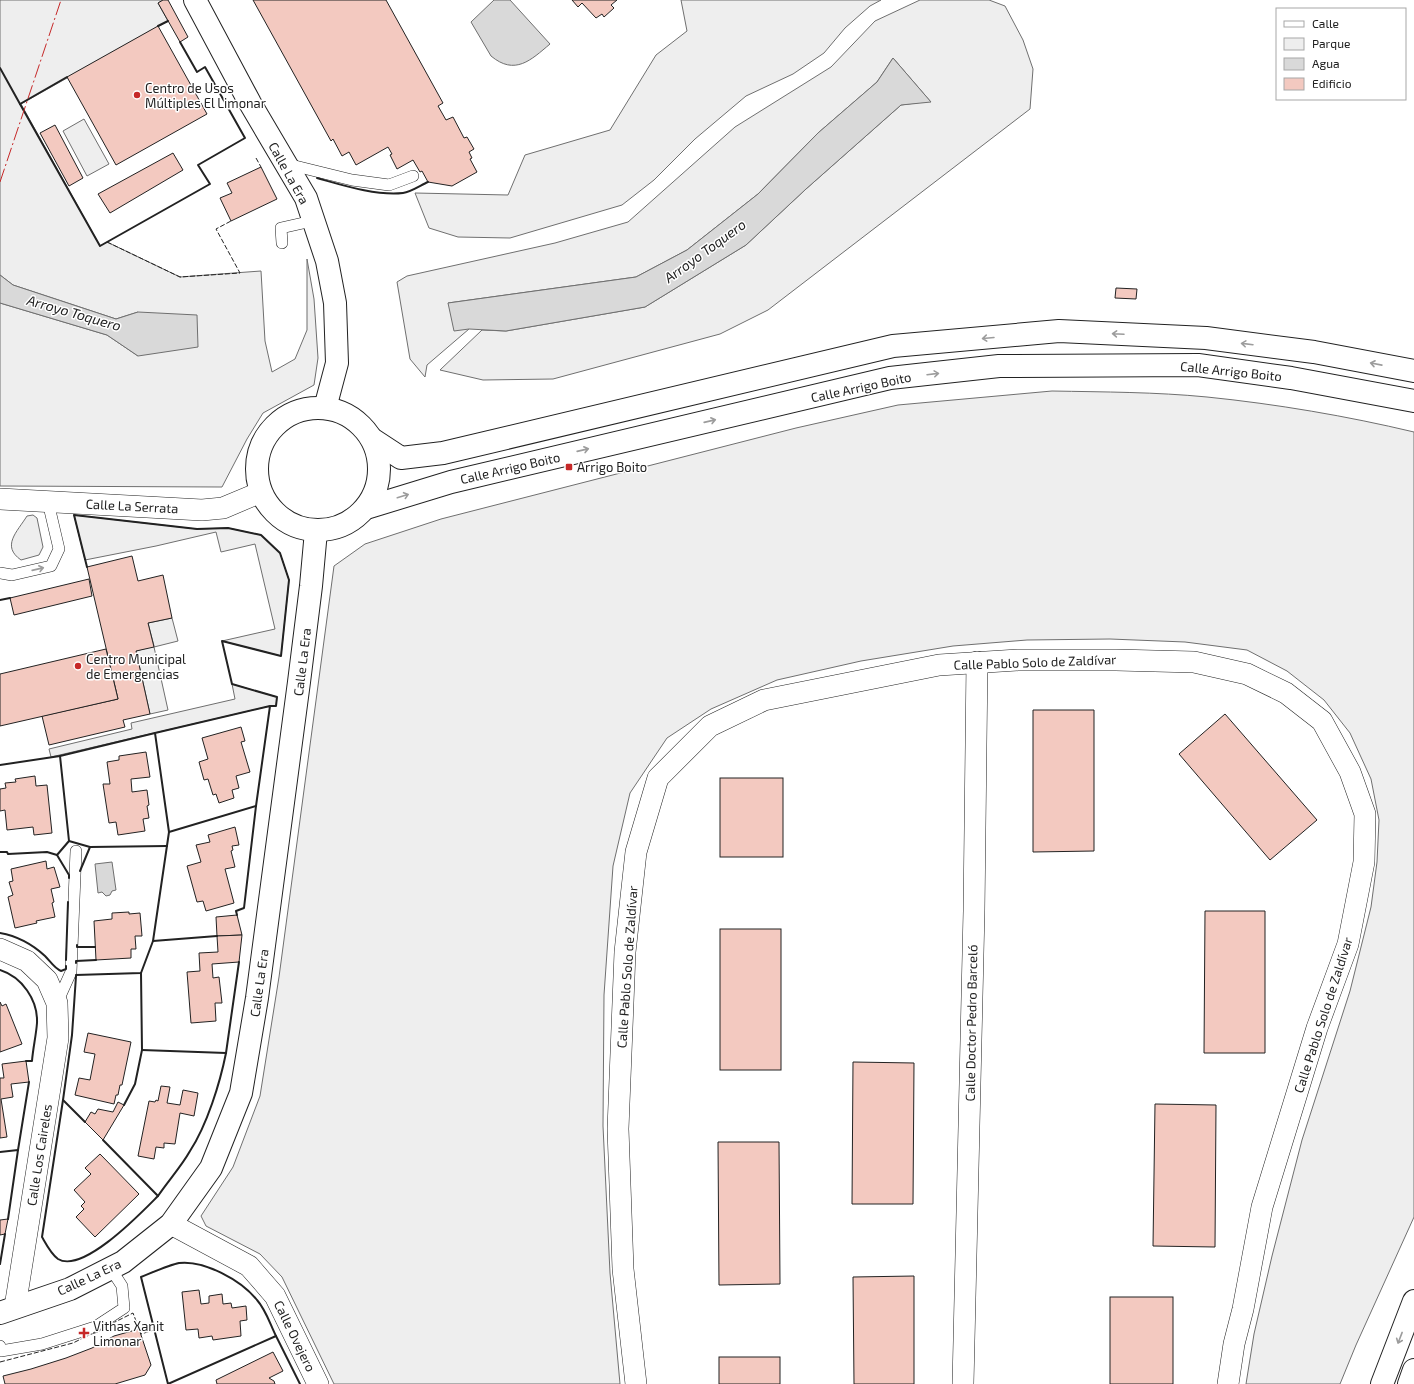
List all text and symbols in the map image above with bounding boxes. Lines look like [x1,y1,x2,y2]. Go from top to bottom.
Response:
legend [1276,8,1406,100]
text: Calle [1312,16,1339,30]
text: Parque [1312,36,1350,50]
text: Agua [1312,56,1340,70]
text: Edificio [1312,76,1352,90]
place label: Centro de Usos Múltiples El Limonar [145,80,266,111]
marker: Centro de Usos Múltiples El Limonar [132,90,142,100]
street label: Calle La Era [265,139,313,207]
water label: Arroyo Toquero [660,215,749,287]
water label: Arroyo Toquero [24,291,123,334]
one-way arrow [1112,330,1125,338]
one-way arrow [982,334,995,341]
one-way arrow [1241,340,1254,347]
street label: Calle Arrigo Boito [1179,358,1283,384]
one-way arrow [1370,360,1383,368]
street label: Calle Arrigo Boito [809,369,913,405]
one-way arrow [926,370,939,377]
one-way arrow [703,416,716,424]
one-way arrow [576,446,589,454]
street label: Calle Arrigo Boito [458,449,562,487]
place label: Arrigo Boito [577,459,647,475]
marker: Arrigo Boito [564,462,574,472]
one-way arrow [396,492,409,499]
street label: Calle La Serrata [85,496,179,516]
one-way arrow [31,565,44,572]
street label: Calle La Era [290,627,314,697]
place label: Centro Municipal de Emergencias [86,651,186,682]
street label: Calle Pablo Solo de Zaldívar [953,651,1117,673]
marker: Centro Municipal de Emergencias [73,661,83,671]
street label: Calle Pablo Solo de Zaldívar [613,885,641,1049]
street label: Calle Pablo Solo de Zaldívar [1290,935,1356,1095]
street label: Calle Doctor Pedro Barceló [962,944,980,1102]
street label: Calle La Era [246,948,272,1018]
street label: Calle Los Caireles [23,1103,55,1207]
street label: Calle La Era [55,1255,123,1299]
street label: Calle Ovejero [271,1298,319,1374]
place label: Vithas Xanit Limonar [93,1318,164,1349]
marker: Vithas Xanit Limonar [78,1327,90,1339]
one-way arrow [1395,1331,1403,1343]

